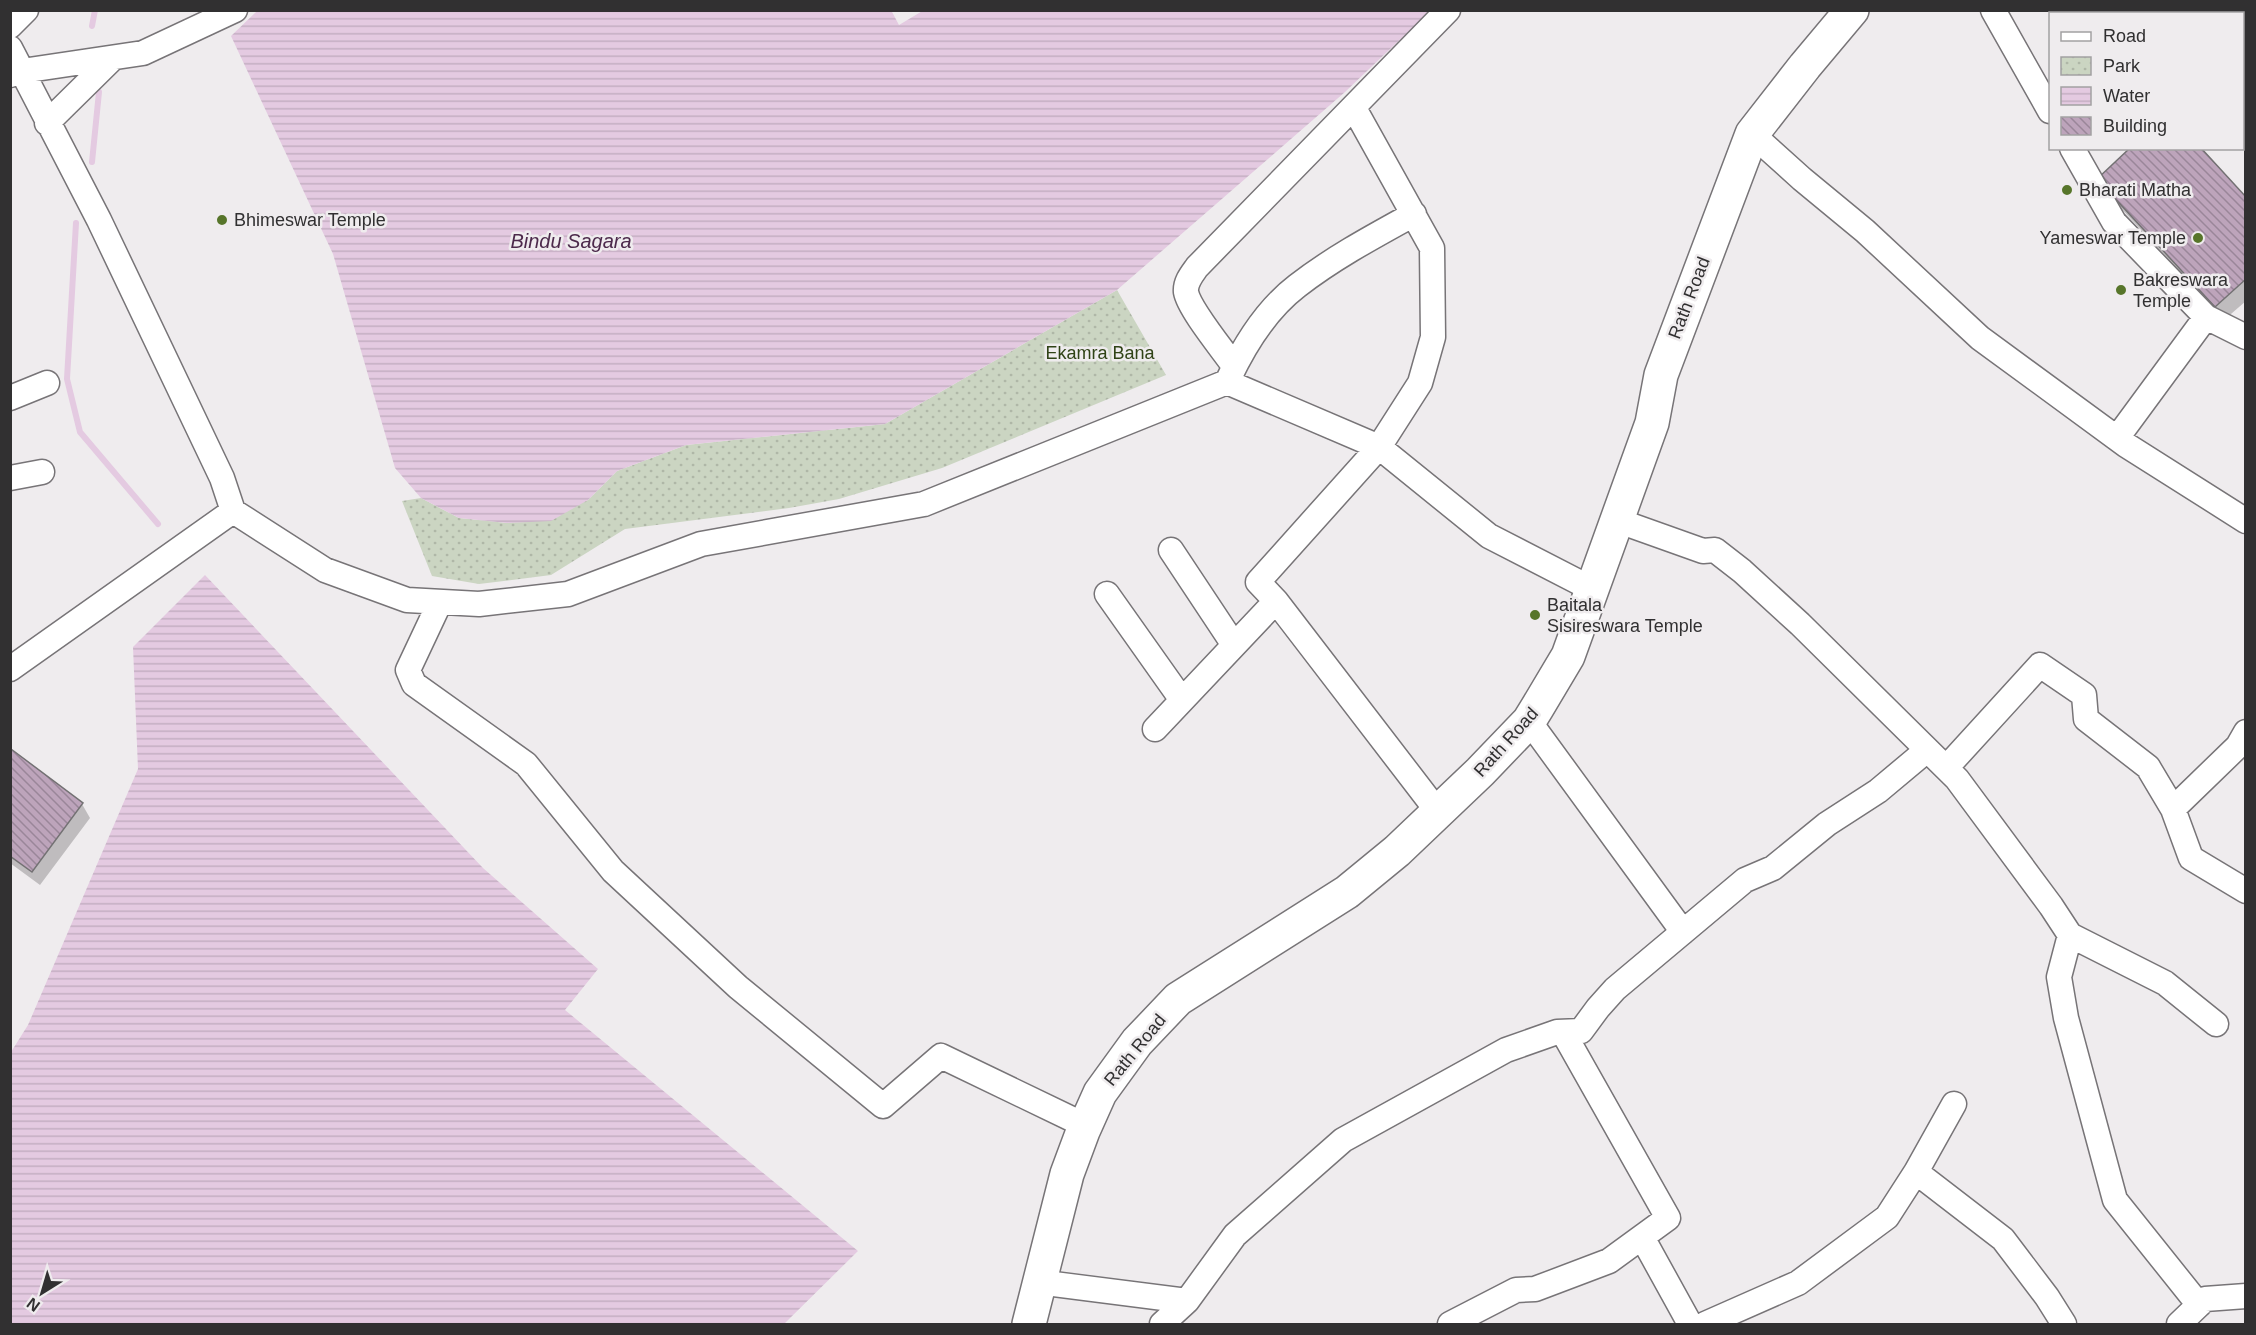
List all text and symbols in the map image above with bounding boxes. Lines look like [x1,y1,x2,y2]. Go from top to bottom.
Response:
legend [2049,12,2244,150]
text: Road [2103,26,2146,46]
text: Park [2103,56,2141,76]
text: Water [2103,86,2150,106]
text: Building [2103,116,2167,136]
place label: Bharati Matha [2079,180,2192,200]
marker: Bharati Matha [2060,183,2074,197]
place label: Bhimeswar Temple [234,210,386,230]
marker: Bhimeswar Temple [215,213,229,227]
place label: Yameswar Temple [2040,228,2186,248]
water label: Bindu Sagara [510,230,632,252]
marker: Yameswar Temple [2191,231,2205,245]
street label: Rath Road [1664,254,1714,342]
place label: Bakreswara Temple [2133,270,2229,311]
marker: Bakreswara Temple [2114,283,2128,297]
park label: Ekamra Bana [1045,343,1156,363]
place label: Baitala Sisireswara Temple [1547,595,1703,636]
marker: Baitala Sisireswara Temple [1528,608,1542,622]
street label: Rath Road [1470,703,1542,781]
street label: Rath Road [1100,1010,1170,1090]
north arrow [12,1263,72,1323]
text: N [24,1294,43,1315]

